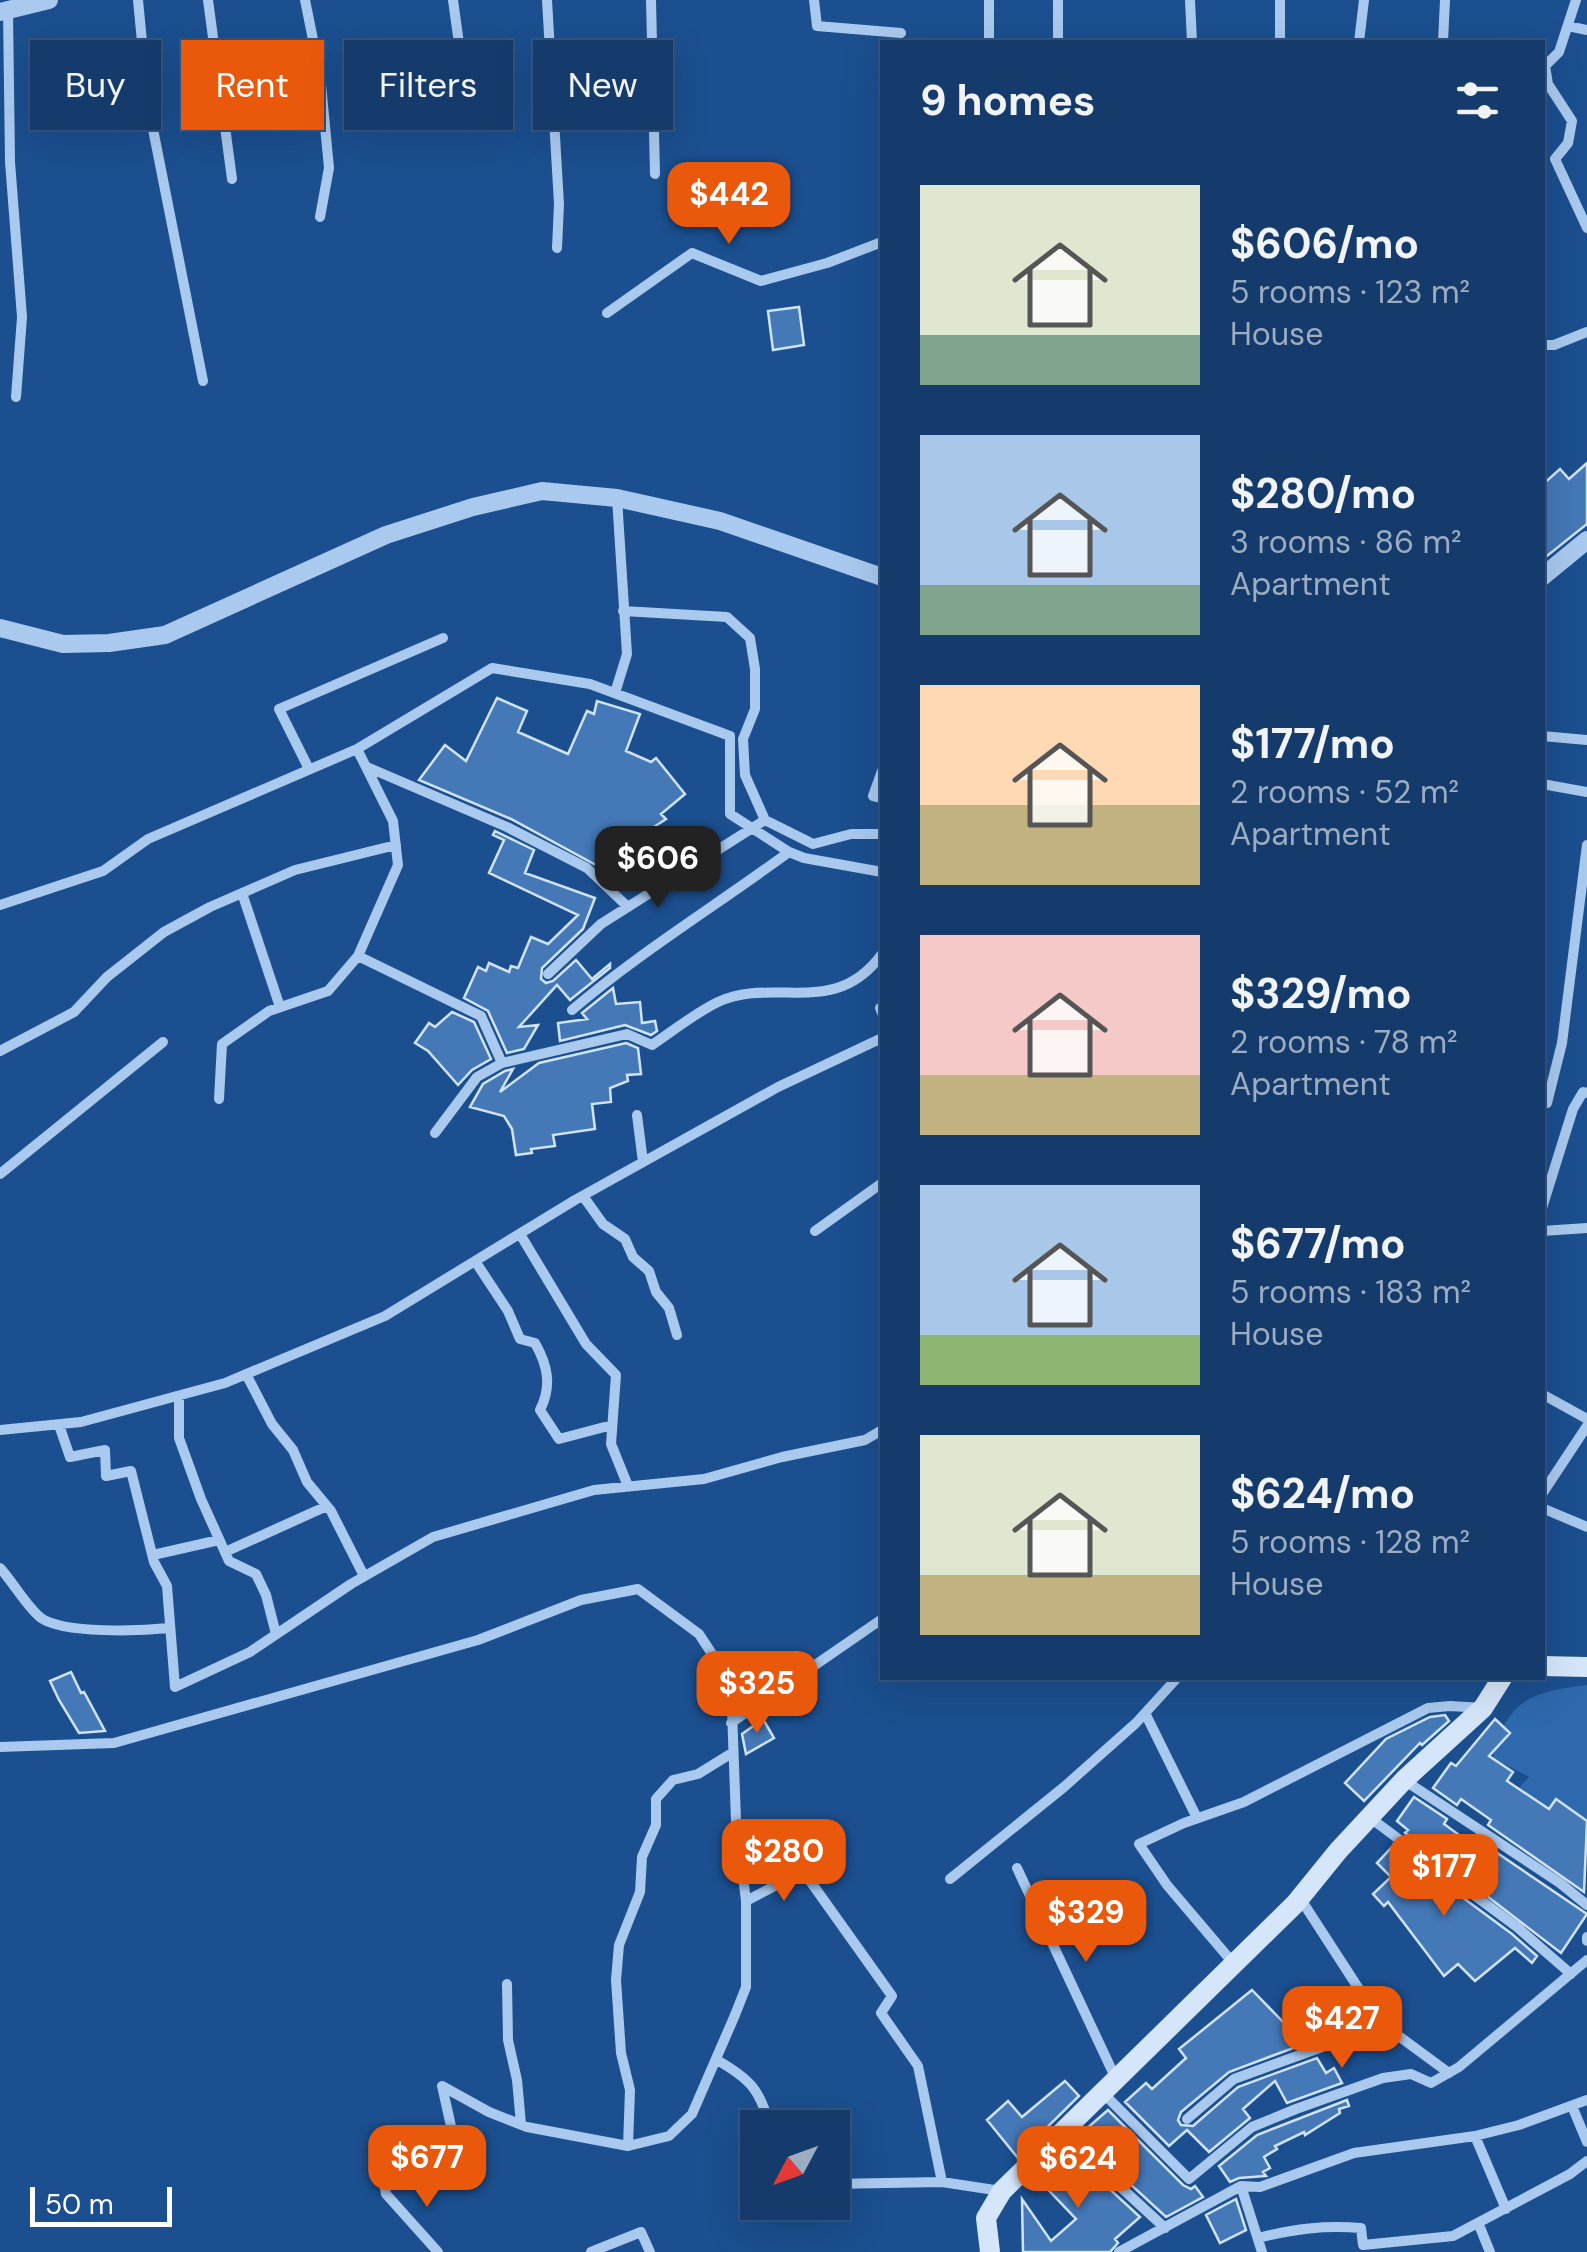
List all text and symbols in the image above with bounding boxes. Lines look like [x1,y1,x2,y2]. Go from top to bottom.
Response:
chip: Buy [30,40,161,130]
chip: Rent [181,40,324,130]
chip: Filters [344,40,513,130]
chip: New [533,40,673,130]
text: 9 homes [920,73,1095,128]
icon: filters [1450,73,1505,128]
pin: $442 [670,162,788,247]
text: $442 [689,173,769,215]
text: $606/mo [1230,216,1419,271]
icon: home [1000,225,1120,345]
text: 5 rooms · 123 m² [1230,271,1470,313]
text: House [1230,313,1323,355]
text: $280/mo [1230,466,1416,521]
icon: home [1000,475,1120,595]
text: 3 rooms · 86 m² [1230,521,1462,563]
text: Apartment [1230,563,1391,605]
text: $177/mo [1230,716,1395,771]
icon: home [1000,725,1120,845]
text: 2 rooms · 52 m² [1230,771,1459,813]
text: Apartment [1230,813,1391,855]
pin: $606 [599,826,717,911]
text: $606 [617,837,699,879]
text: $329/mo [1230,966,1412,1021]
icon: home [1000,975,1120,1095]
text: 2 rooms · 78 m² [1230,1021,1458,1063]
text: Apartment [1230,1063,1391,1105]
text: $677/mo [1230,1216,1406,1271]
icon: home [1000,1225,1120,1345]
text: 5 rooms · 183 m² [1230,1271,1471,1313]
text: House [1230,1313,1323,1355]
text: $624/mo [1230,1466,1415,1521]
icon: home [1000,1475,1120,1595]
text: 5 rooms · 128 m² [1230,1521,1470,1563]
text: House [1230,1563,1323,1605]
pin: $325 [698,1651,816,1736]
text: $325 [719,1662,796,1704]
pin: $280 [725,1819,843,1904]
text: $280 [744,1830,824,1872]
pin: $177 [1385,1834,1503,1919]
text: $177 [1411,1845,1477,1887]
pin: $329 [1027,1880,1145,1965]
text: $329 [1047,1891,1125,1933]
pin: $427 [1283,1986,1401,2071]
text: $427 [1304,1997,1380,2039]
north arrow [740,2110,850,2220]
map controls [740,2110,850,2220]
pin: $677 [368,2125,486,2210]
pin: $624 [1019,2126,1137,2211]
text: $677 [390,2136,464,2178]
text: $624 [1039,2137,1117,2179]
scale bar [30,2182,172,2226]
text: 50 m [45,2186,114,2223]

